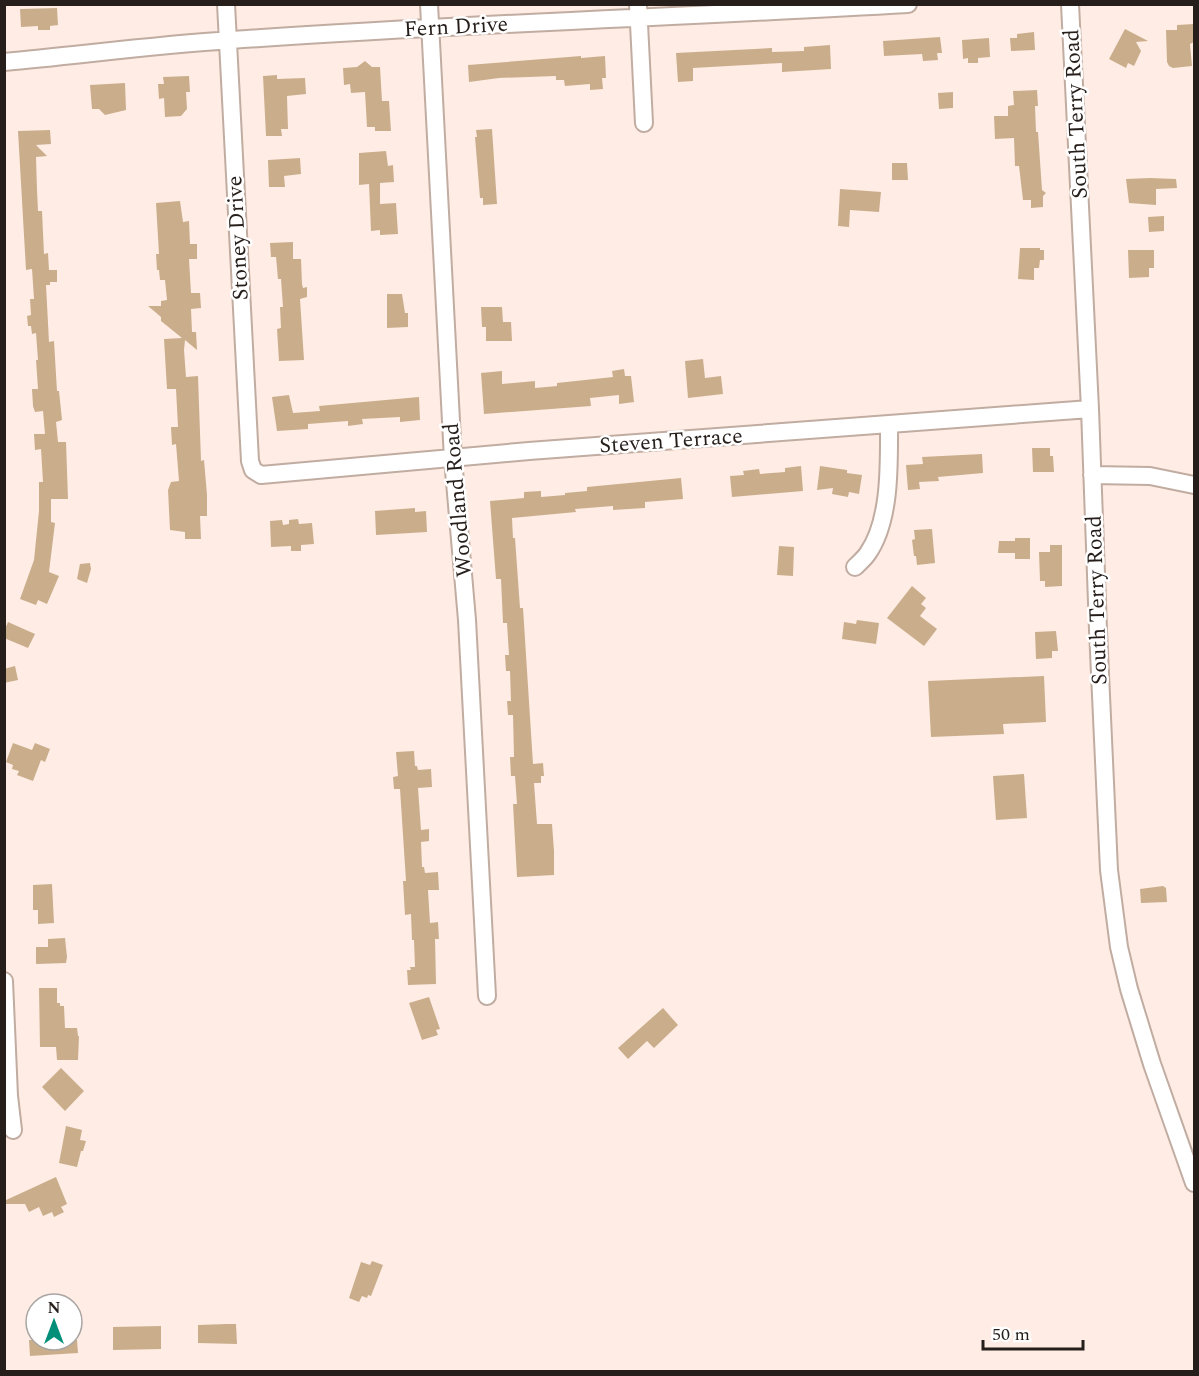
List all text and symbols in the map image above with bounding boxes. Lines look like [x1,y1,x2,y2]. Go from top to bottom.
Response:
street label: Fern Drive [403,8,509,46]
street label: South Terry Road [1055,28,1097,200]
street label: Stoney Drive [218,175,258,301]
street label: Steven Terrace [598,420,744,462]
street label: Woodland Road [435,421,481,579]
street label: South Terry Road [1078,515,1116,685]
north arrow [24,1292,84,1352]
text: N [47,1296,61,1320]
scale bar [983,1313,1084,1351]
text: 50 m [992,1321,1030,1348]

